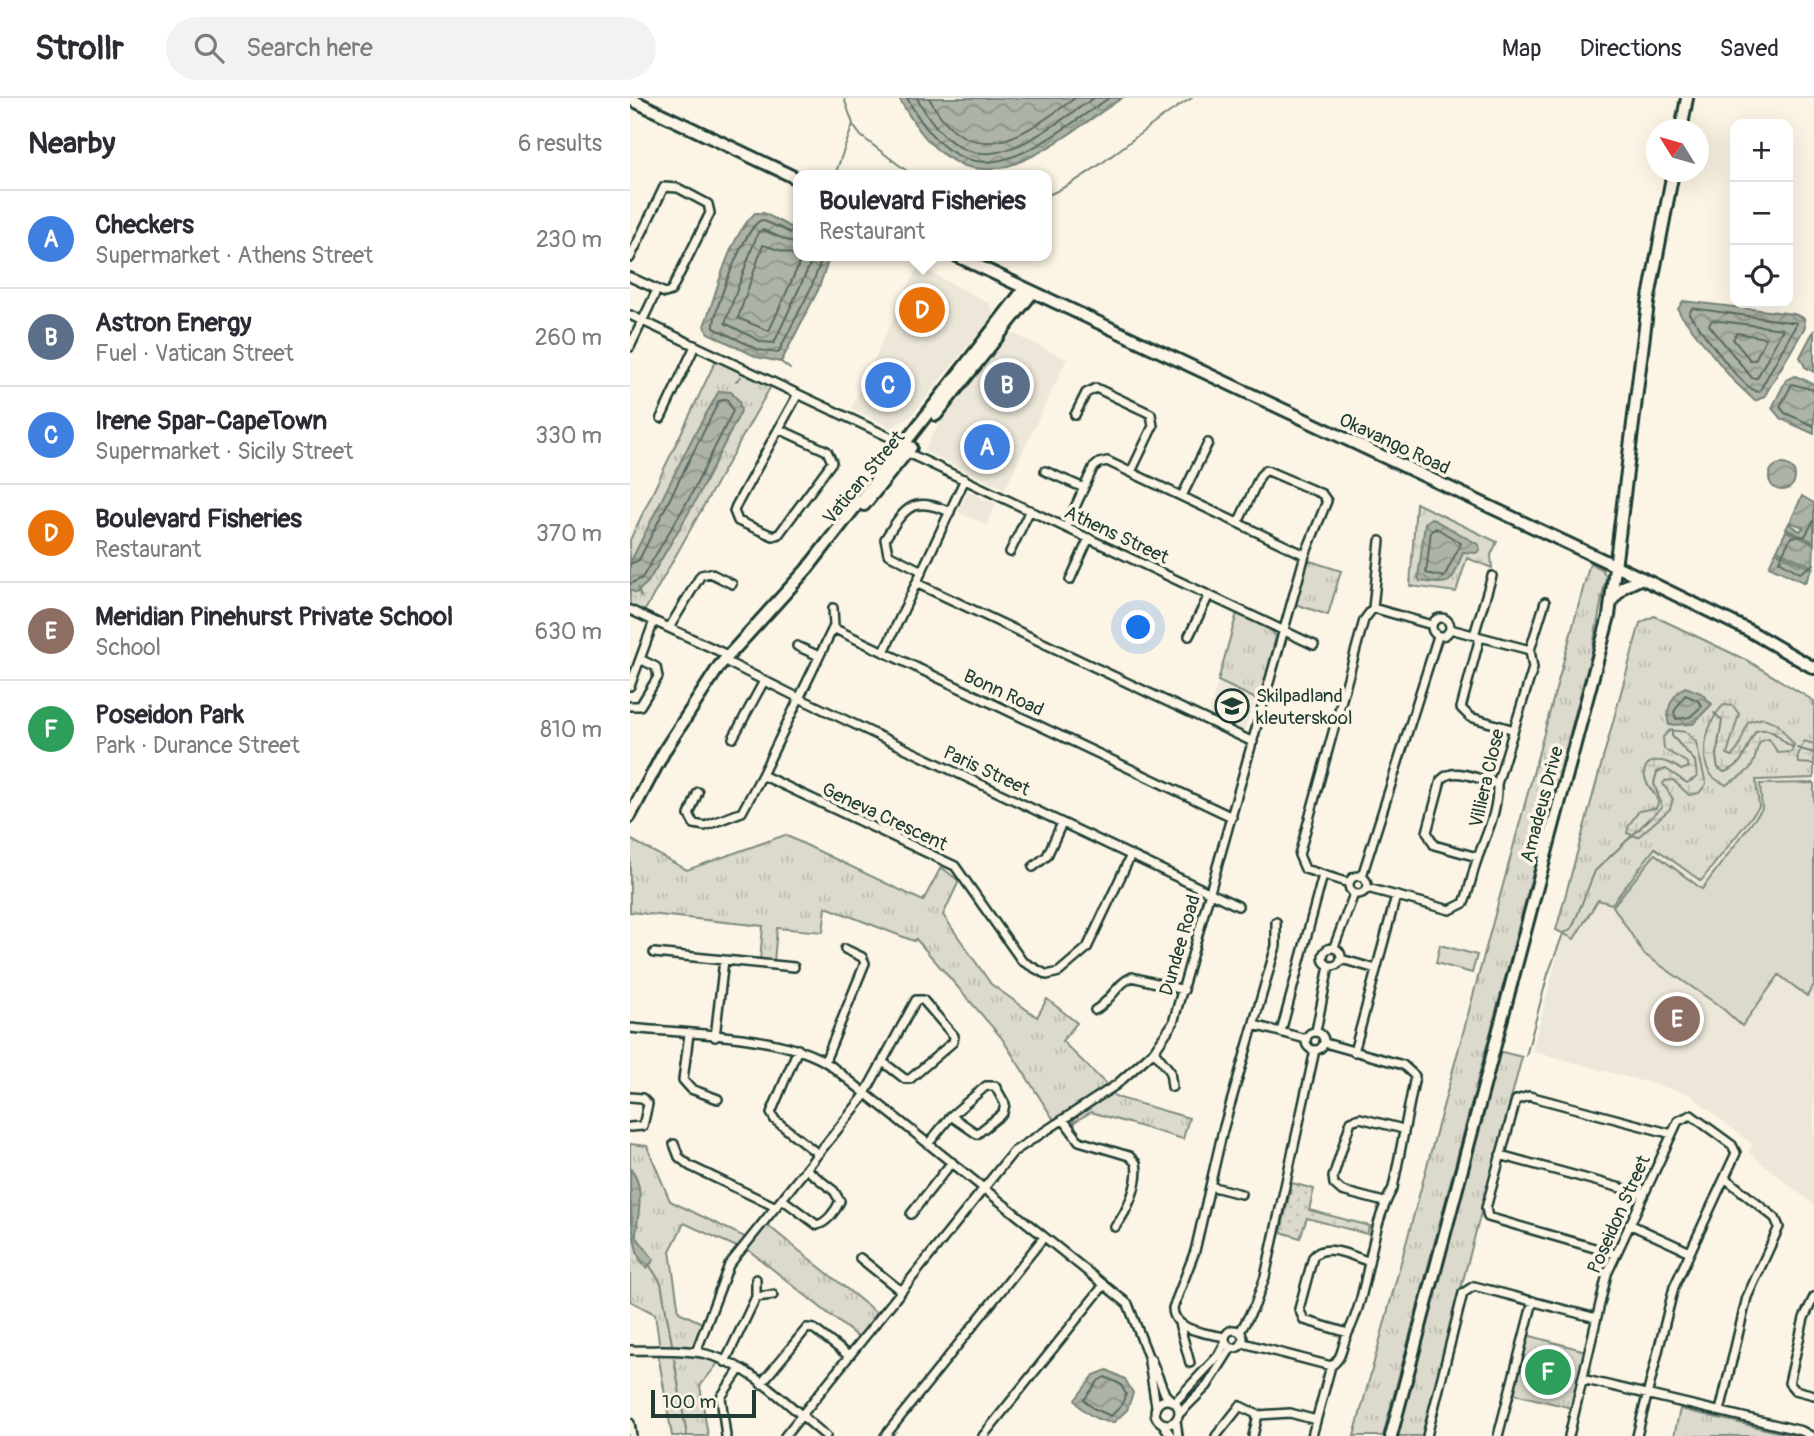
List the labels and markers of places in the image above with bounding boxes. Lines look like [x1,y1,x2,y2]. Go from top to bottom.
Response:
pin: D [899,284,945,336]
pin: C [865,359,911,411]
pin: B [984,359,1030,411]
pin: A [964,421,1010,473]
place label: Skilpadland kleuterskool [1256,684,1353,730]
school or university icon: Skilpadland kleuterskool [1213,687,1251,725]
pin: E [1654,993,1700,1045]
pin: F [1525,1346,1571,1398]

